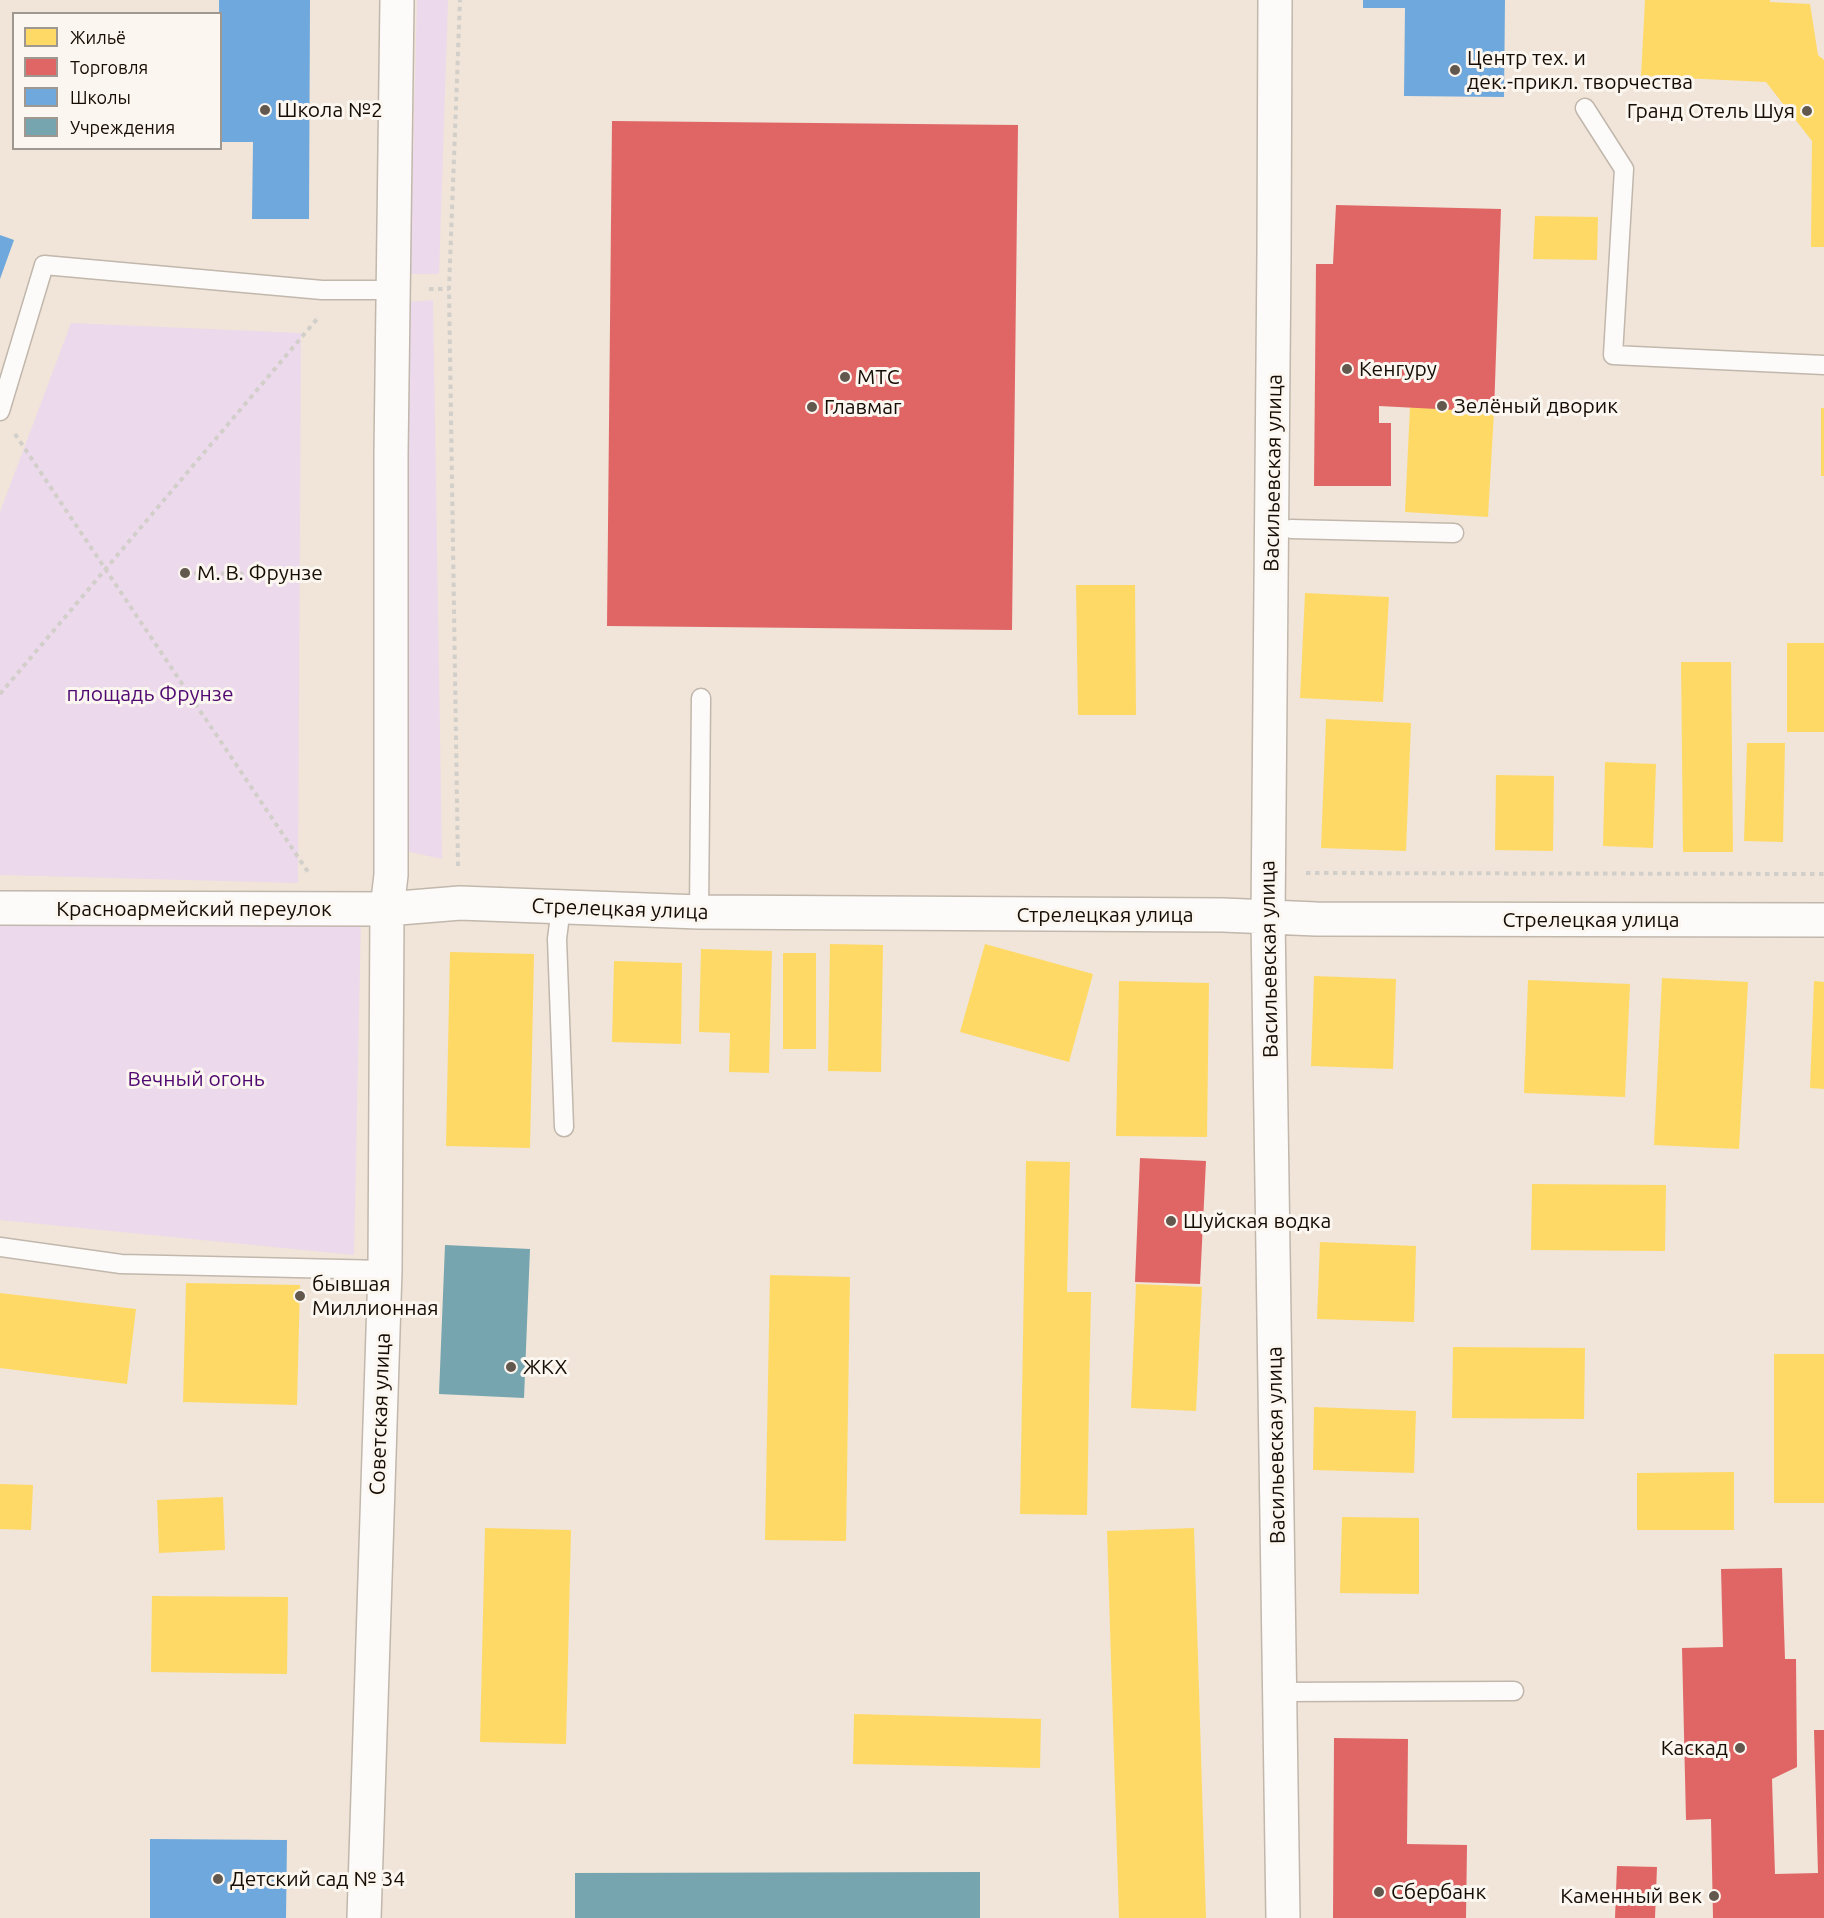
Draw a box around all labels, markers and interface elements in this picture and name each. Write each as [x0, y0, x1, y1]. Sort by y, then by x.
legend [12, 12, 222, 150]
text: Жильё [70, 27, 126, 47]
place label: Центр тех. и дек.-прикл. творчества [1467, 45, 1693, 95]
text: Торговля [70, 57, 148, 77]
marker: Центр тех. и дек.-прикл. творчества [1448, 63, 1462, 77]
text: Школы [70, 87, 131, 107]
place label: Школа №2 [277, 97, 383, 123]
place label: Гранд Отель Шуя [1627, 98, 1795, 124]
marker: Школа №2 [258, 103, 272, 117]
marker: Гранд Отель Шуя [1800, 104, 1814, 118]
text: Учреждения [70, 117, 175, 137]
place label: Кенгуру [1359, 356, 1437, 382]
marker: Кенгуру [1340, 362, 1354, 376]
place label: МТС [857, 364, 900, 390]
marker: МТС [838, 370, 852, 384]
street label: Васильевская улица [1259, 374, 1287, 572]
place label: Зелёный дворик [1454, 393, 1618, 419]
place label: Главмаг [824, 394, 902, 420]
marker: Зелёный дворик [1435, 399, 1449, 413]
marker: Главмаг [805, 400, 819, 414]
place label: М. В. Фрунзе [197, 560, 323, 586]
marker: М. В. Фрунзе [178, 566, 192, 580]
park label: площадь Фрунзе [66, 681, 234, 707]
street label: Васильевская улица [1255, 860, 1283, 1058]
street label: Стрелецкая улица [531, 893, 709, 925]
street label: Красноармейский переулок [56, 896, 332, 922]
street label: Стрелецкая улица [1017, 902, 1193, 928]
street label: Стрелецкая улица [1503, 907, 1679, 933]
park label: Вечный огонь [127, 1066, 265, 1092]
place label: Шуйская водка [1183, 1208, 1331, 1234]
marker: Шуйская водка [1164, 1214, 1178, 1228]
place label: бывшая Миллионная [312, 1271, 439, 1321]
marker: бывшая Миллионная [293, 1289, 307, 1303]
street label: Советская улица [365, 1332, 395, 1496]
street label: Васильевская улица [1262, 1346, 1290, 1544]
place label: ЖКХ [523, 1354, 567, 1380]
marker: ЖКХ [504, 1360, 518, 1374]
place label: Каскад [1661, 1735, 1728, 1761]
marker: Каскад [1733, 1741, 1747, 1755]
place label: Детский сад № 34 [230, 1866, 405, 1892]
marker: Детский сад № 34 [211, 1872, 225, 1886]
place label: Сбербанк [1391, 1879, 1486, 1905]
place label: Каменный век [1560, 1883, 1702, 1909]
marker: Сбербанк [1372, 1885, 1386, 1899]
marker: Каменный век [1707, 1889, 1721, 1903]

